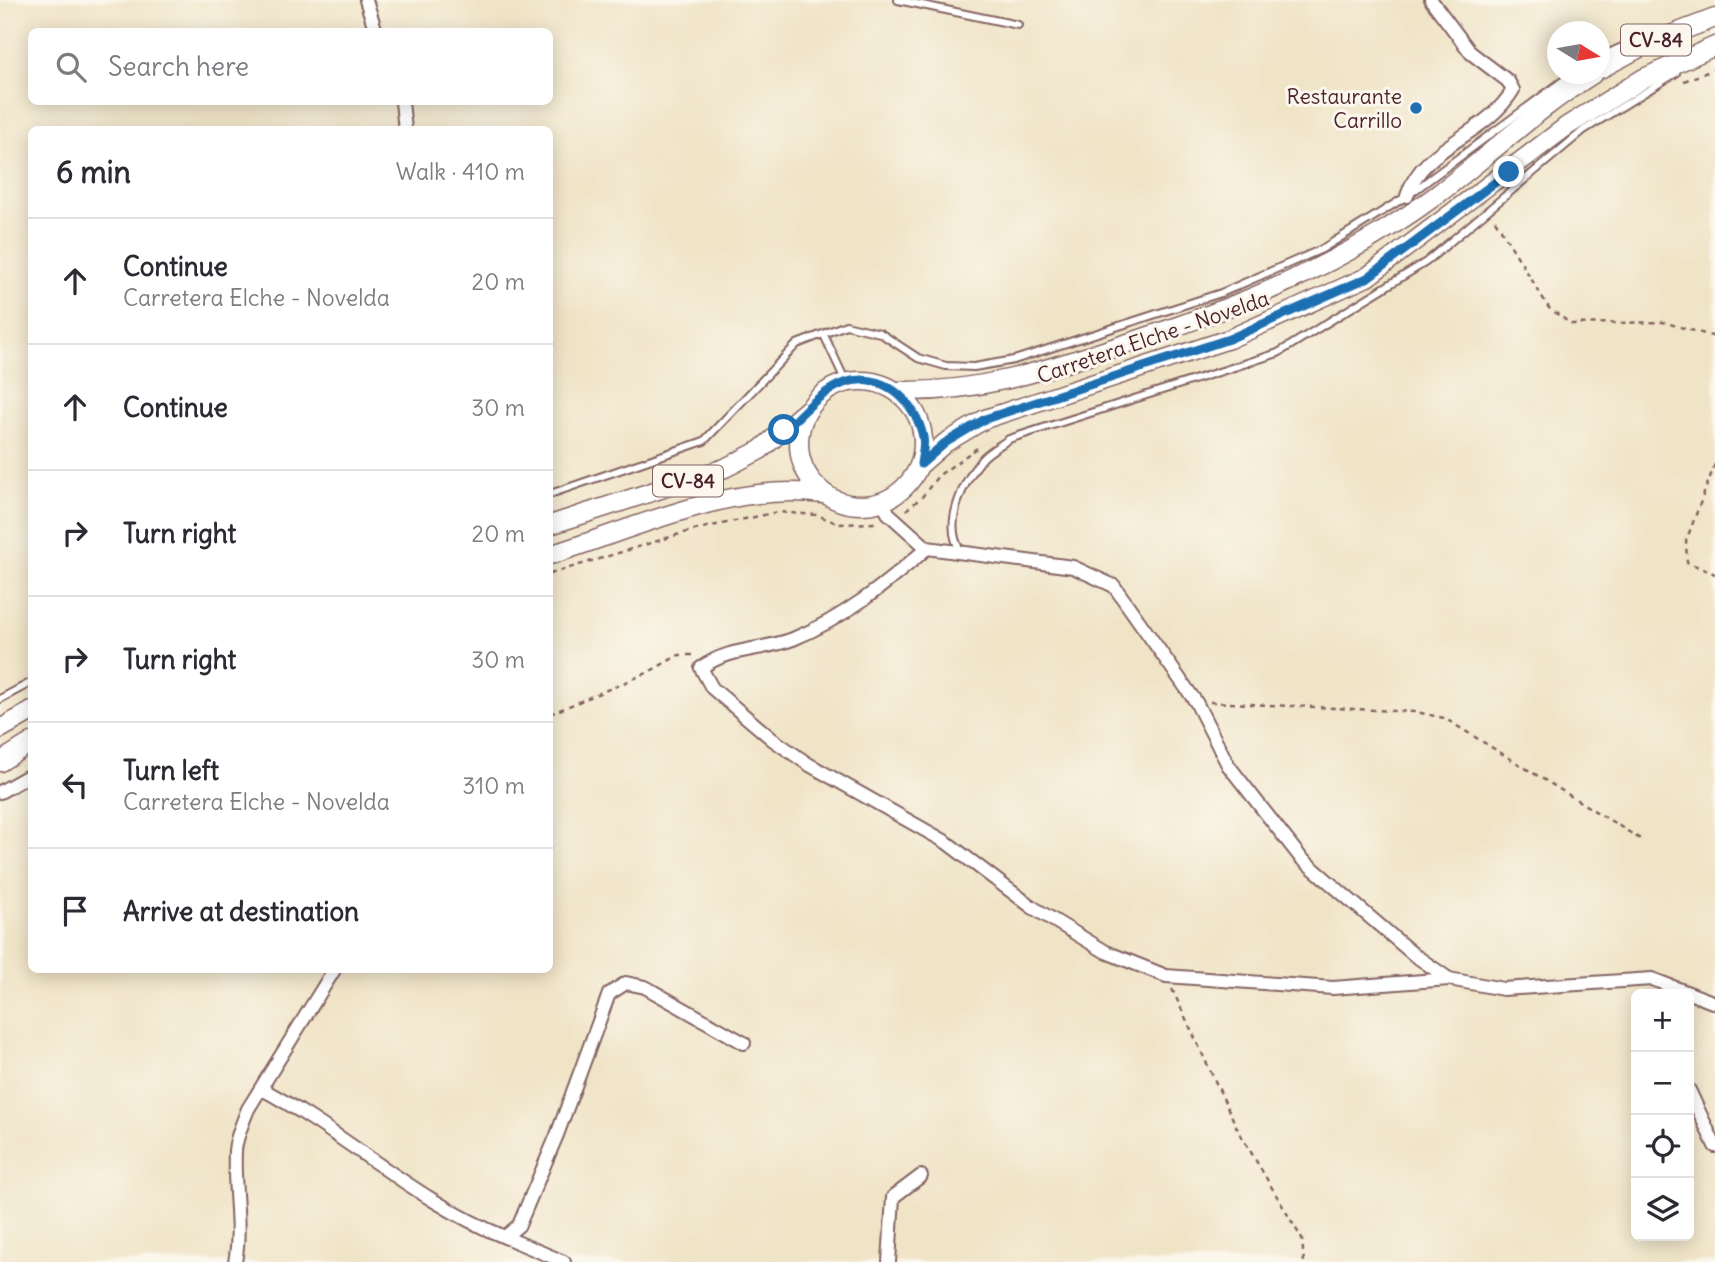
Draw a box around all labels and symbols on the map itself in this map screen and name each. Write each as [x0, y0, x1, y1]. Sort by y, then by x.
north arrow [1547, 21, 1610, 84]
road number: CV-84 [1621, 24, 1691, 56]
place label: Restaurante Carrillo [1287, 83, 1402, 134]
marker: Restaurante Carrillo [1408, 100, 1424, 116]
route end [1493, 156, 1524, 187]
street label: Carretera Elche - Novelda [1033, 285, 1273, 389]
route start [768, 414, 799, 445]
road number: CV-84 [653, 466, 723, 496]

